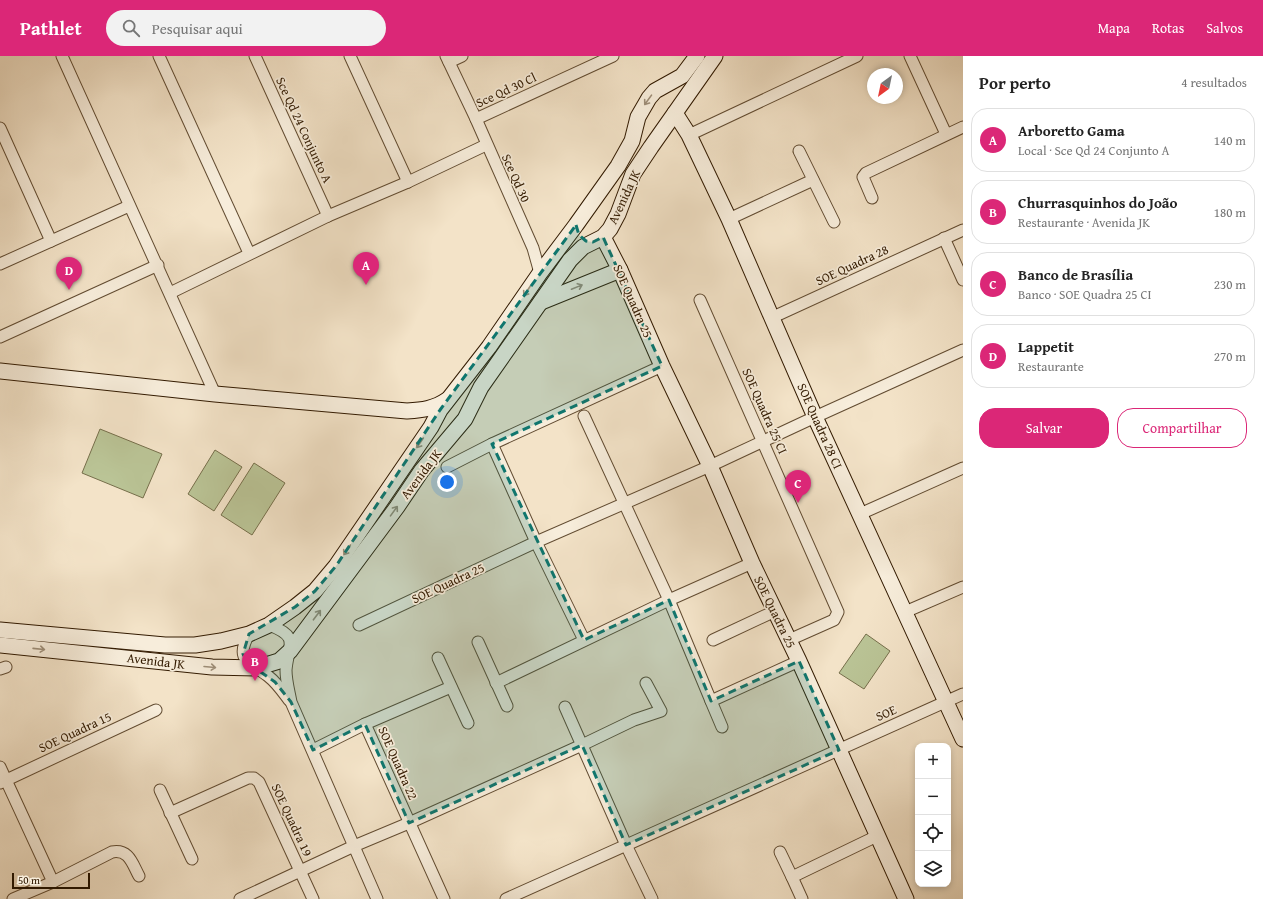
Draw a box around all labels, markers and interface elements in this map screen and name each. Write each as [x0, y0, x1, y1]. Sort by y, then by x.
search box [106, 10, 386, 46]
text: Pathlet [20, 14, 82, 42]
icon: search [120, 17, 142, 39]
text: Pesquisar aqui [152, 18, 243, 39]
text: Mapa [1098, 18, 1130, 38]
text: Rotas [1152, 18, 1184, 38]
text: Salvos [1206, 18, 1243, 38]
street label: Sce Qd 30 Cl [473, 68, 540, 112]
north arrow [867, 68, 903, 104]
text: Por perto [979, 70, 1051, 95]
text: 4 resultados [1181, 73, 1247, 92]
street label: Sce Qd 24 Conjunto A [271, 74, 337, 186]
one-way arrow [644, 94, 652, 105]
text: Arboretto Gama [1018, 120, 1125, 141]
text: A [989, 131, 997, 150]
text: 140 m [1214, 131, 1246, 150]
text: Local · Sce Qd 24 Conjunto A [1018, 141, 1169, 160]
street label: Sce Qd 30 [497, 151, 535, 205]
street label: Avenida JK [603, 166, 645, 227]
text: Churrasquinhos do João [1018, 192, 1178, 213]
text: B [989, 203, 997, 222]
text: 180 m [1214, 203, 1246, 222]
text: Restaurante · Avenida JK [1018, 213, 1150, 232]
street label: SOE Quadra 28 [812, 240, 892, 290]
pin: A [353, 252, 379, 285]
pin: D [56, 257, 82, 290]
street label: SOE Quadra 25 [608, 261, 658, 341]
text: Banco de Brasília [1018, 264, 1133, 285]
text: C [989, 275, 997, 294]
text: 230 m [1214, 275, 1246, 294]
one-way arrow [571, 283, 583, 291]
text: Banco · SOE Quadra 25 CI [1018, 285, 1151, 304]
one-way arrow [523, 286, 532, 297]
text: Lappetit [1018, 336, 1074, 357]
text: D [989, 347, 997, 366]
text: 270 m [1214, 347, 1246, 366]
text: Restaurante [1018, 357, 1084, 376]
street label: SOE Quadra 25 CI [738, 365, 792, 457]
street label: SOE Quadra 28 CI [793, 380, 847, 472]
button: Salvar [979, 408, 1109, 448]
button: Compartilhar [1117, 408, 1247, 448]
one-way arrow [416, 437, 424, 448]
street label: Avenida JK [396, 445, 446, 503]
pin: C [785, 470, 811, 503]
your location [437, 472, 457, 492]
one-way arrow [390, 505, 398, 516]
one-way arrow [343, 544, 351, 555]
street label: SOE Quadra 25 [408, 558, 488, 608]
street label: SOE Quadra 25 [749, 573, 801, 651]
one-way arrow [313, 610, 321, 621]
one-way arrow [32, 645, 45, 653]
street label: Avenida JK [126, 648, 186, 674]
pin: B [242, 648, 268, 681]
one-way arrow [203, 663, 216, 670]
street label: SOE [873, 700, 900, 726]
street label: SOE Quadra 15 [35, 707, 115, 757]
street label: SOE Quadra 22 [373, 723, 423, 803]
map controls [915, 743, 951, 887]
button: + [915, 743, 951, 779]
button: − [915, 779, 951, 815]
street label: SOE Quadra 19 [267, 780, 317, 860]
button: locate [915, 815, 951, 851]
button: layers [915, 851, 951, 887]
scale bar [12, 871, 90, 890]
text: 50 m [18, 872, 40, 888]

